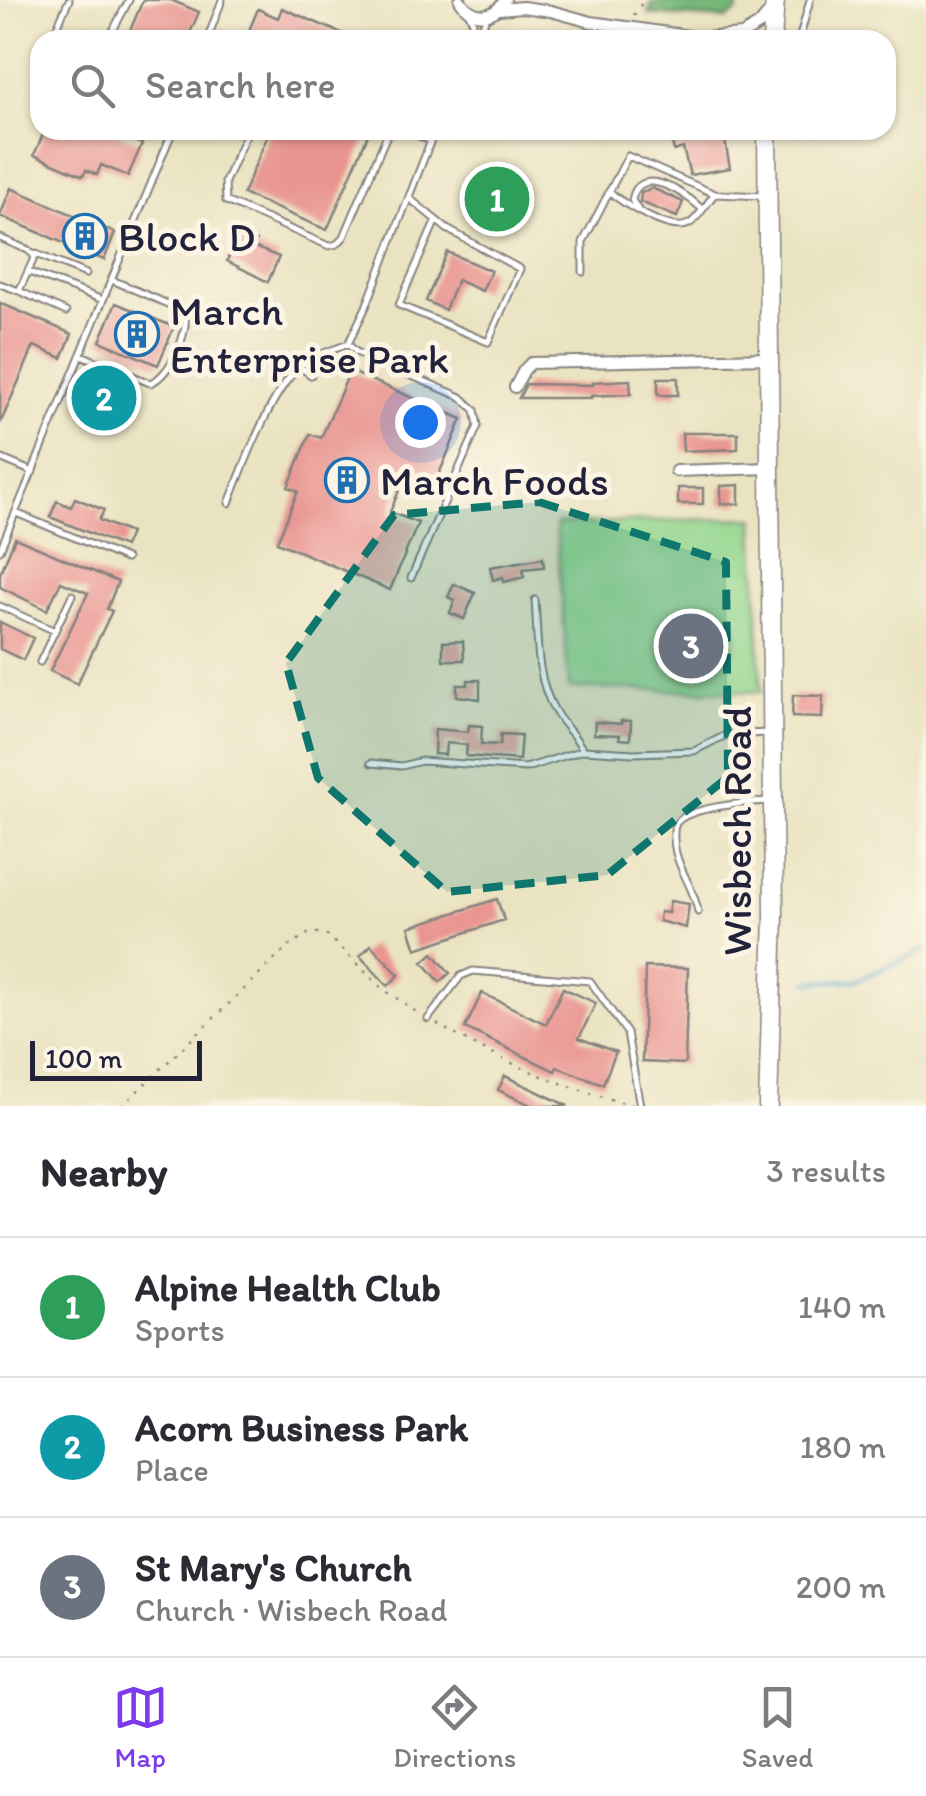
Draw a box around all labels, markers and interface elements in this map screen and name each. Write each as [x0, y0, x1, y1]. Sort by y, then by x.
search box [30, 30, 896, 140]
icon: search [65, 58, 120, 113]
text: Search here [145, 62, 336, 108]
pin: 1 [464, 162, 530, 236]
place label: Block D [118, 211, 255, 262]
building icon: Block D [62, 213, 108, 259]
place label: March Enterprise Park [170, 285, 449, 384]
building icon: March Enterprise Park [114, 311, 160, 357]
pin: 2 [72, 360, 136, 436]
your location [395, 397, 446, 448]
place label: March Foods [380, 455, 609, 506]
building icon: March Foods [324, 457, 370, 503]
pin: 3 [658, 608, 724, 684]
street label: Wisbech Road [711, 706, 762, 956]
scale bar [30, 1036, 202, 1080]
text: 100 m [45, 1041, 122, 1075]
text: Nearby [40, 1146, 167, 1197]
text: 3 results [766, 1152, 886, 1190]
text: Alpine Health Club [135, 1265, 441, 1311]
text: 1 [65, 1288, 80, 1326]
text: 140 m [798, 1288, 886, 1326]
text: Sports [135, 1311, 225, 1349]
text: Acorn Business Park [135, 1405, 468, 1451]
text: 2 [64, 1428, 81, 1466]
text: 180 m [800, 1428, 886, 1466]
text: Place [135, 1451, 209, 1489]
text: St Mary's Church [135, 1545, 412, 1591]
text: 3 [64, 1568, 81, 1606]
text: 200 m [796, 1568, 886, 1606]
text: Church · Wisbech Road [135, 1591, 447, 1629]
tab: Map [113, 1680, 168, 1774]
tab: Directions [393, 1680, 516, 1774]
tab: Saved [742, 1680, 813, 1774]

